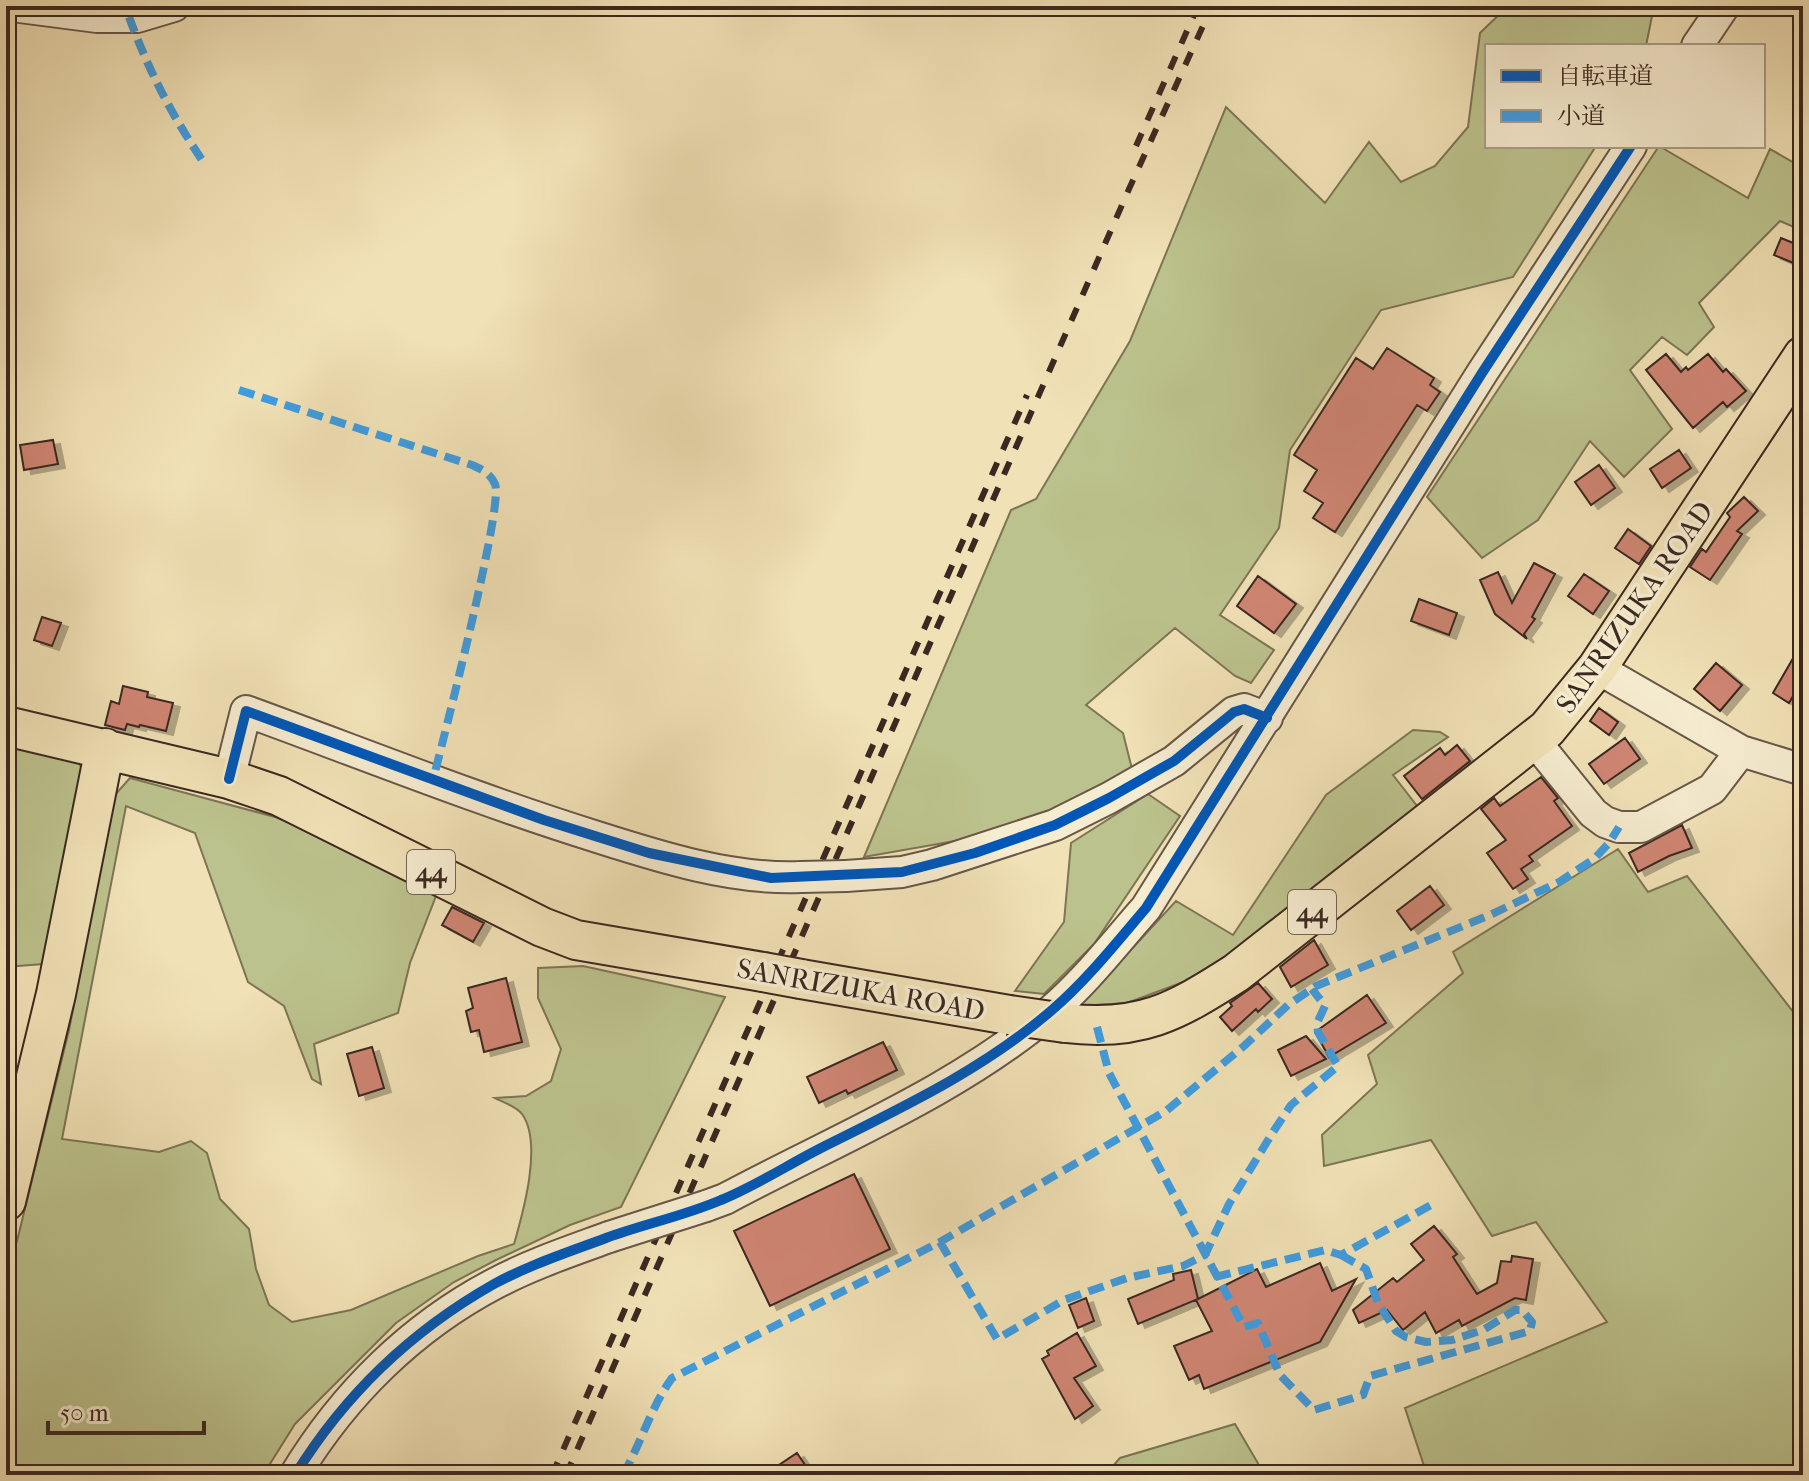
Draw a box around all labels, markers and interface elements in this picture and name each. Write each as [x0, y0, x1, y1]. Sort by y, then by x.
legend [1485, 44, 1765, 148]
text: 自転車道 [1557, 62, 1653, 90]
text: 小道 [1557, 102, 1605, 130]
street label: SANRIZUKA ROAD [1549, 495, 1720, 720]
road number: 44 [407, 850, 455, 894]
road number: 44 [1288, 890, 1336, 934]
street label: SANRIZUKA ROAD [734, 951, 987, 1028]
scale bar [48, 1385, 204, 1435]
text: 50 m [60, 1399, 109, 1427]

